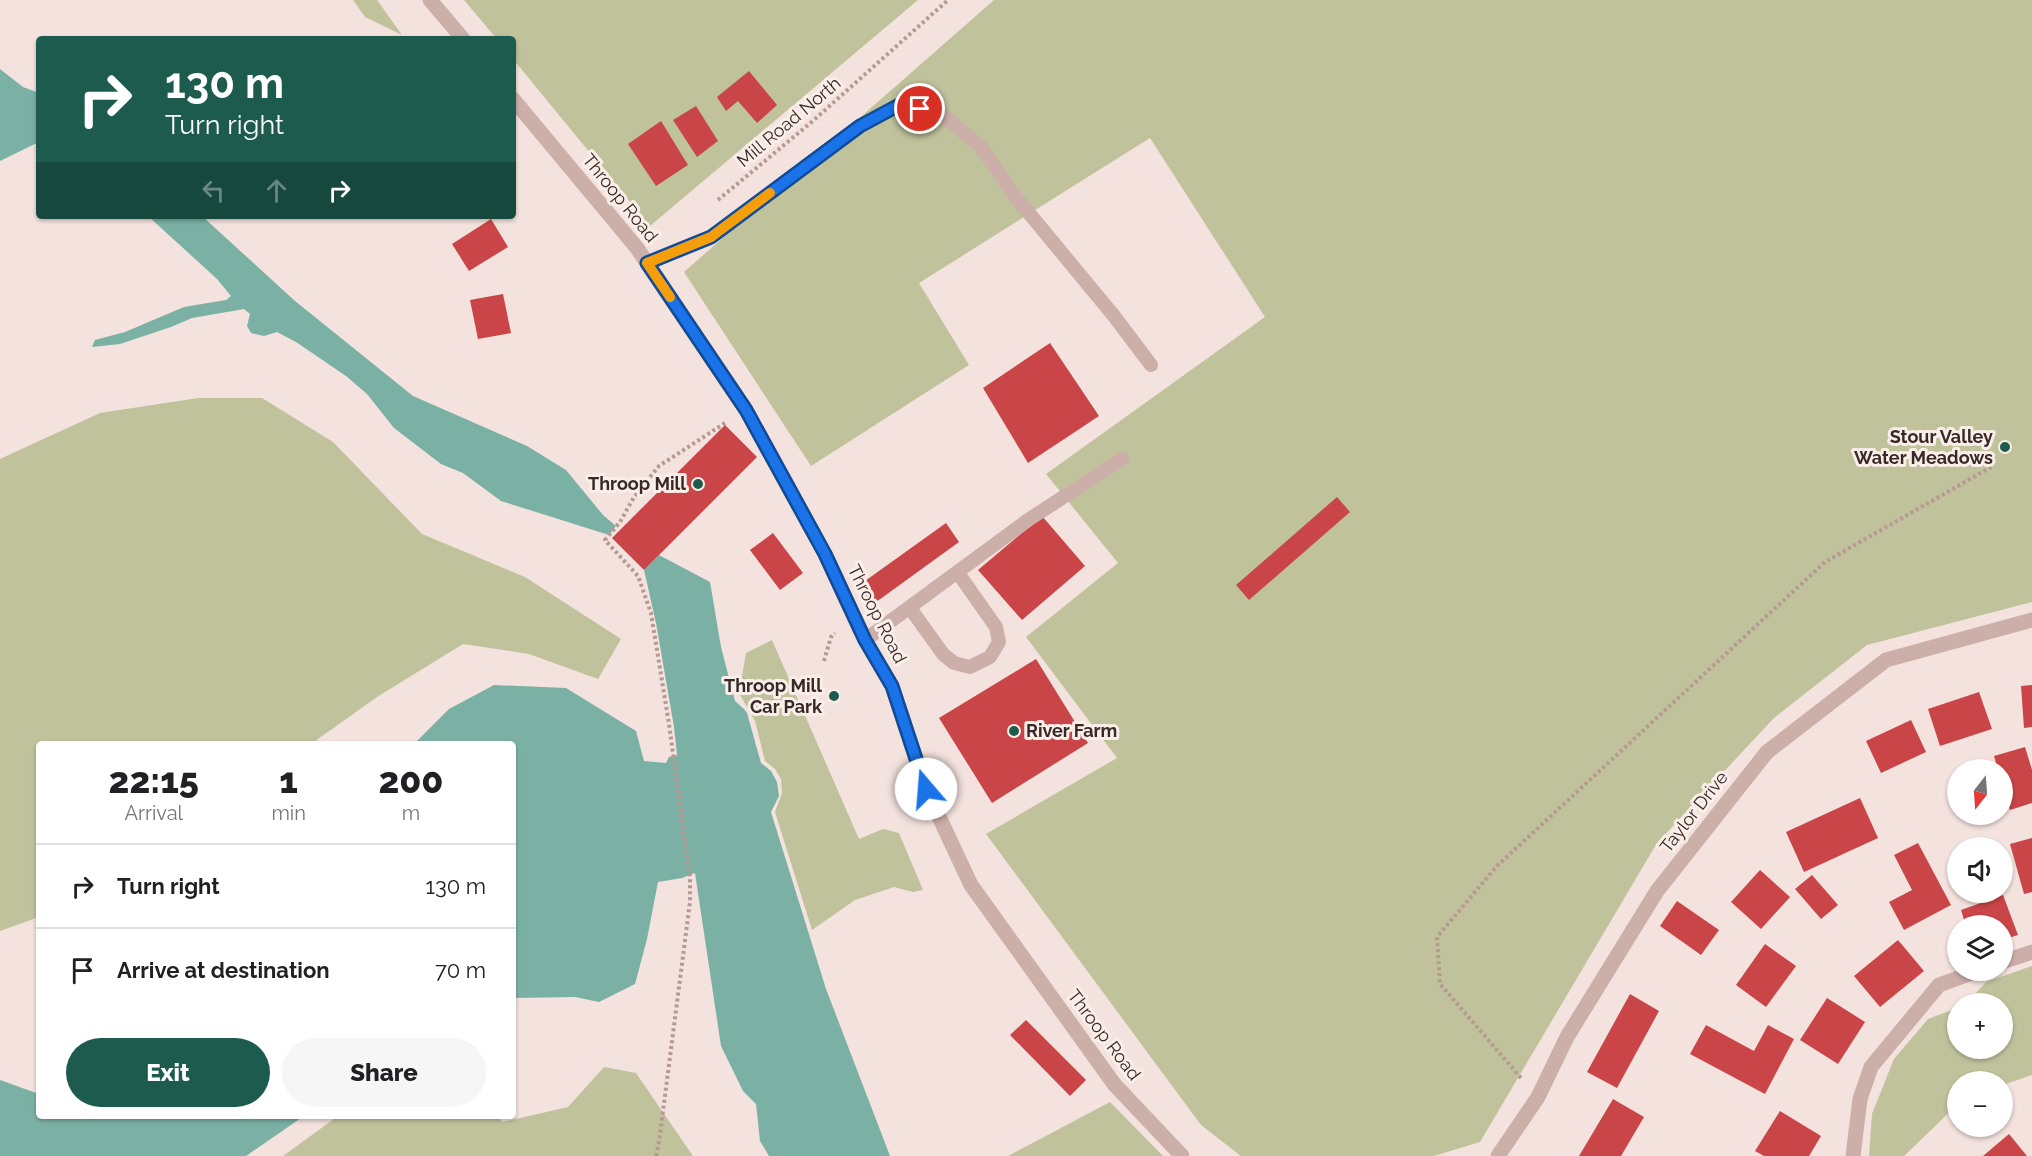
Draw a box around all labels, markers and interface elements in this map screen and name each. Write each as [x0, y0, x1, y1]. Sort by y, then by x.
text: 130 m [165, 59, 284, 108]
icon: right [66, 60, 144, 138]
street label: Mill Road North [733, 72, 845, 171]
pin [894, 83, 945, 134]
icon: arrive [903, 92, 936, 125]
text: Turn right [165, 109, 284, 140]
street label: Throop Road [578, 149, 662, 246]
icon: left [197, 174, 230, 207]
icon: ahead [260, 174, 293, 207]
icon: right [323, 174, 356, 207]
place label: Stour Valley Water Meadows [1854, 426, 1993, 468]
marker: Stour Valley Water Meadows [1998, 440, 2012, 454]
place label: Throop Mill [588, 473, 686, 494]
marker: Throop Mill [691, 477, 705, 491]
street label: Throop Road [844, 561, 911, 667]
place label: Throop Mill Car Park [724, 675, 823, 717]
marker: Throop Mill Car Park [827, 689, 841, 703]
place label: River Farm [1026, 720, 1117, 741]
marker: River Farm [1007, 724, 1021, 738]
position arrow [894, 757, 958, 821]
text: 22:15 [109, 759, 199, 801]
text: 1 [279, 759, 298, 801]
text: 200 [378, 759, 443, 801]
north arrow [1947, 759, 2013, 825]
map controls [1947, 759, 2013, 1137]
street label: Taylor Drive [1655, 767, 1732, 857]
text: Arrival [124, 801, 183, 825]
text: min [271, 801, 306, 825]
text: m [402, 801, 420, 825]
button: sound [1947, 837, 2013, 903]
icon: right [66, 870, 99, 903]
text: Turn right [117, 873, 220, 899]
text: 130 m [426, 873, 486, 899]
button: layers [1947, 915, 2013, 981]
icon: arrive [66, 954, 99, 987]
text: Arrive at destination [117, 957, 330, 983]
text: 70 m [435, 957, 486, 983]
street label: Throop Road [1064, 985, 1145, 1084]
button: + [1947, 993, 2013, 1059]
button: Exit [66, 1038, 270, 1107]
button: Share [282, 1038, 486, 1107]
button: − [1947, 1071, 2013, 1137]

